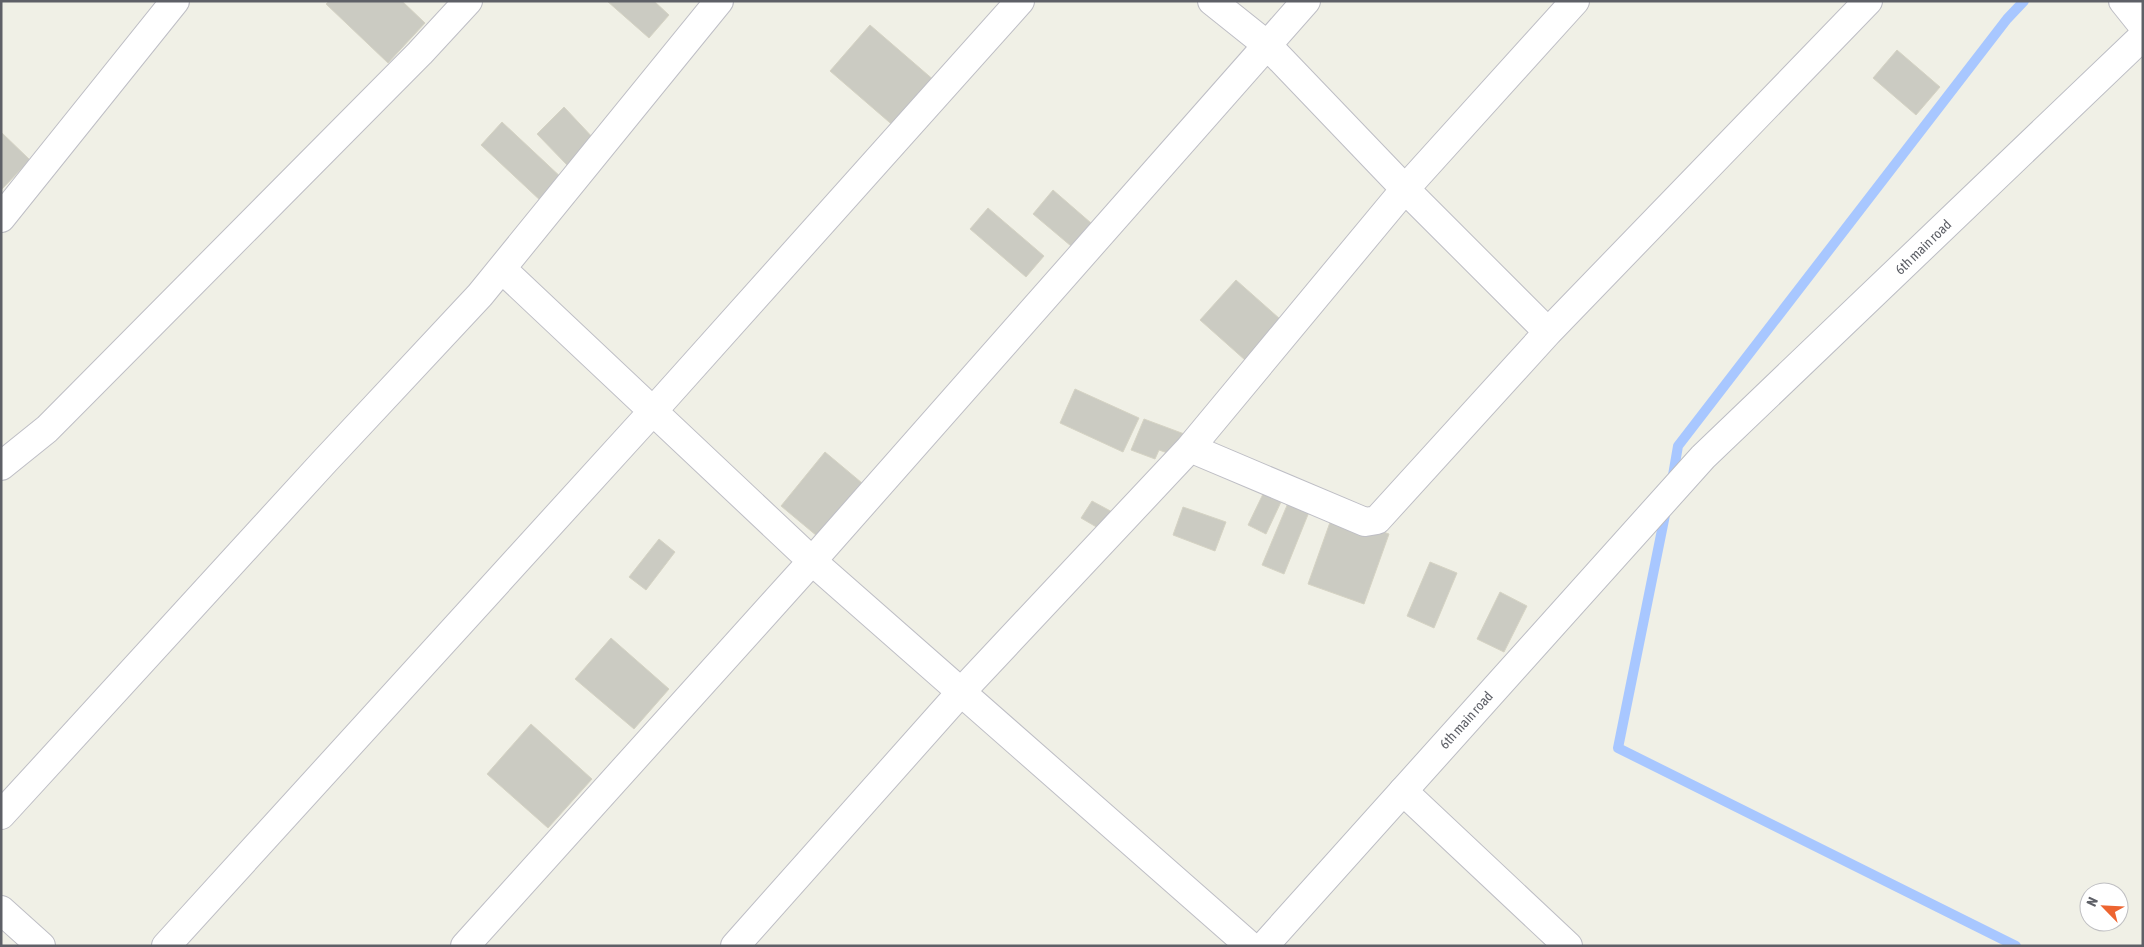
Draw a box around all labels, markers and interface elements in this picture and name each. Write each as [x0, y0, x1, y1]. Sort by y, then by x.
street label: 6th main road [1892, 216, 1954, 278]
street label: 6th main road [1436, 688, 1496, 752]
north arrow [2079, 882, 2129, 932]
text: N [2083, 895, 2101, 909]

